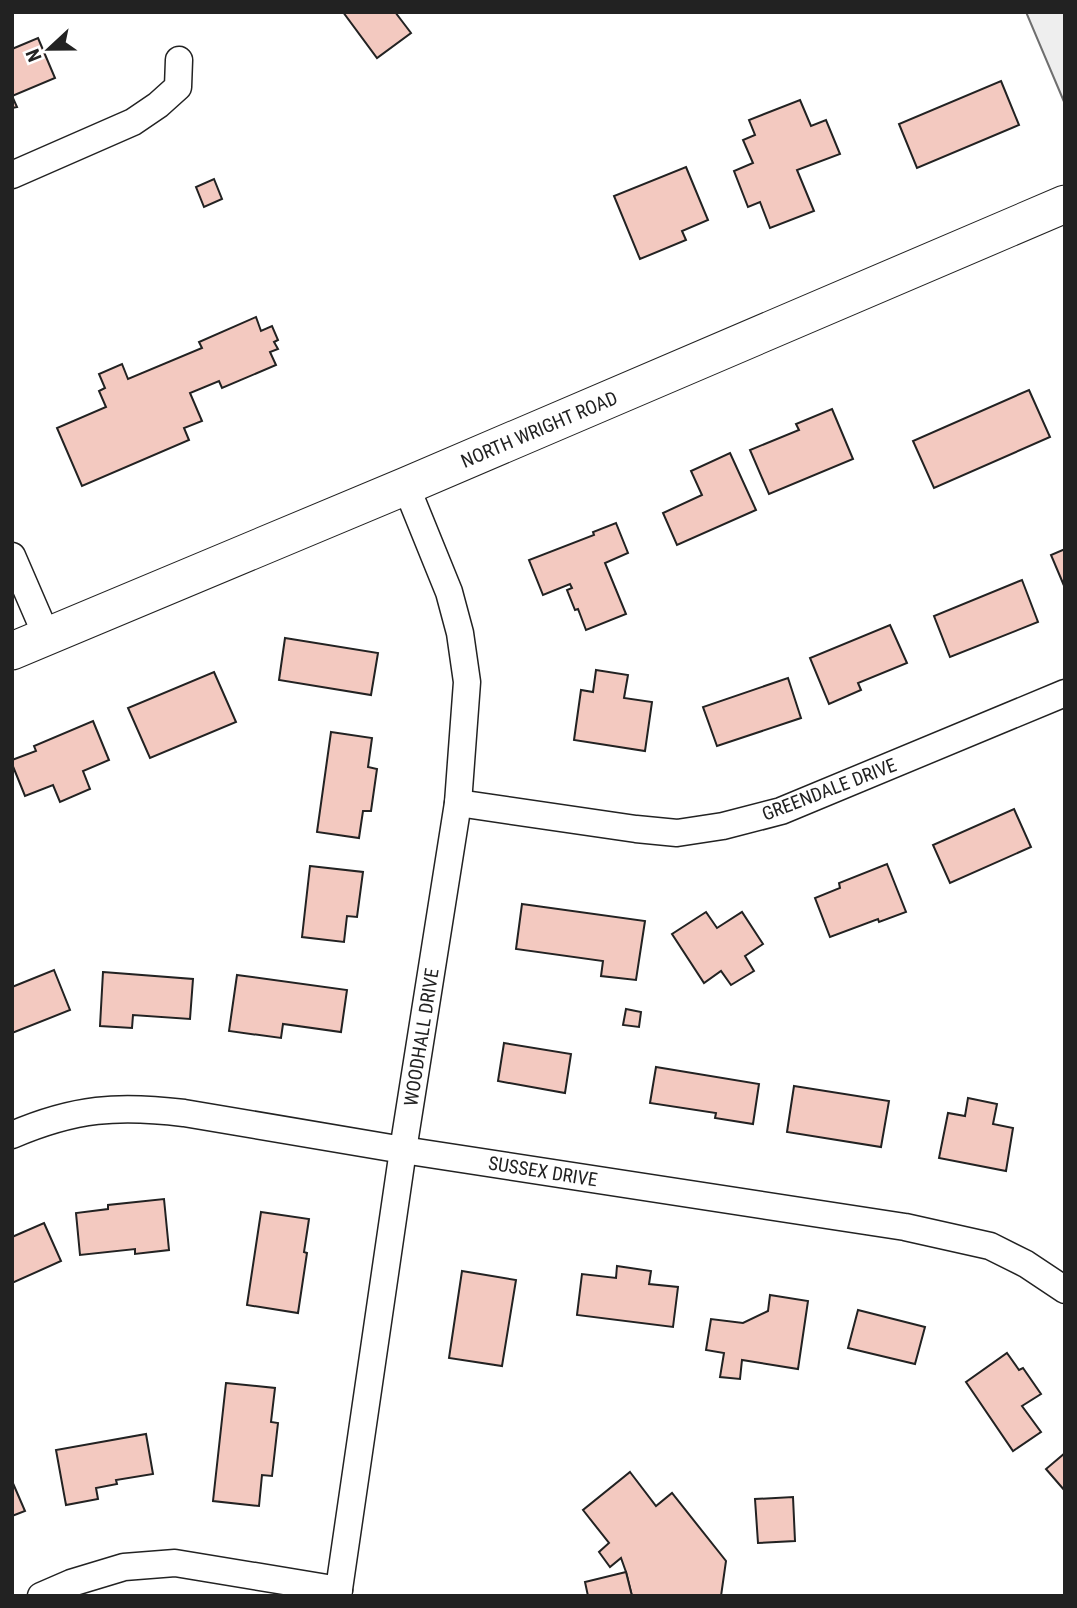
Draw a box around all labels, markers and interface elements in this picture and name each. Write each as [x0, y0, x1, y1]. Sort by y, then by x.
north arrow [14, 14, 84, 84]
text: N [21, 45, 47, 65]
street label: NORTH WRIGHT ROAD [458, 386, 621, 473]
street label: GREENDALE DRIVE [759, 753, 900, 826]
street label: WOODHALL DRIVE [399, 966, 444, 1108]
street label: SUSSEX DRIVE [487, 1152, 599, 1191]

